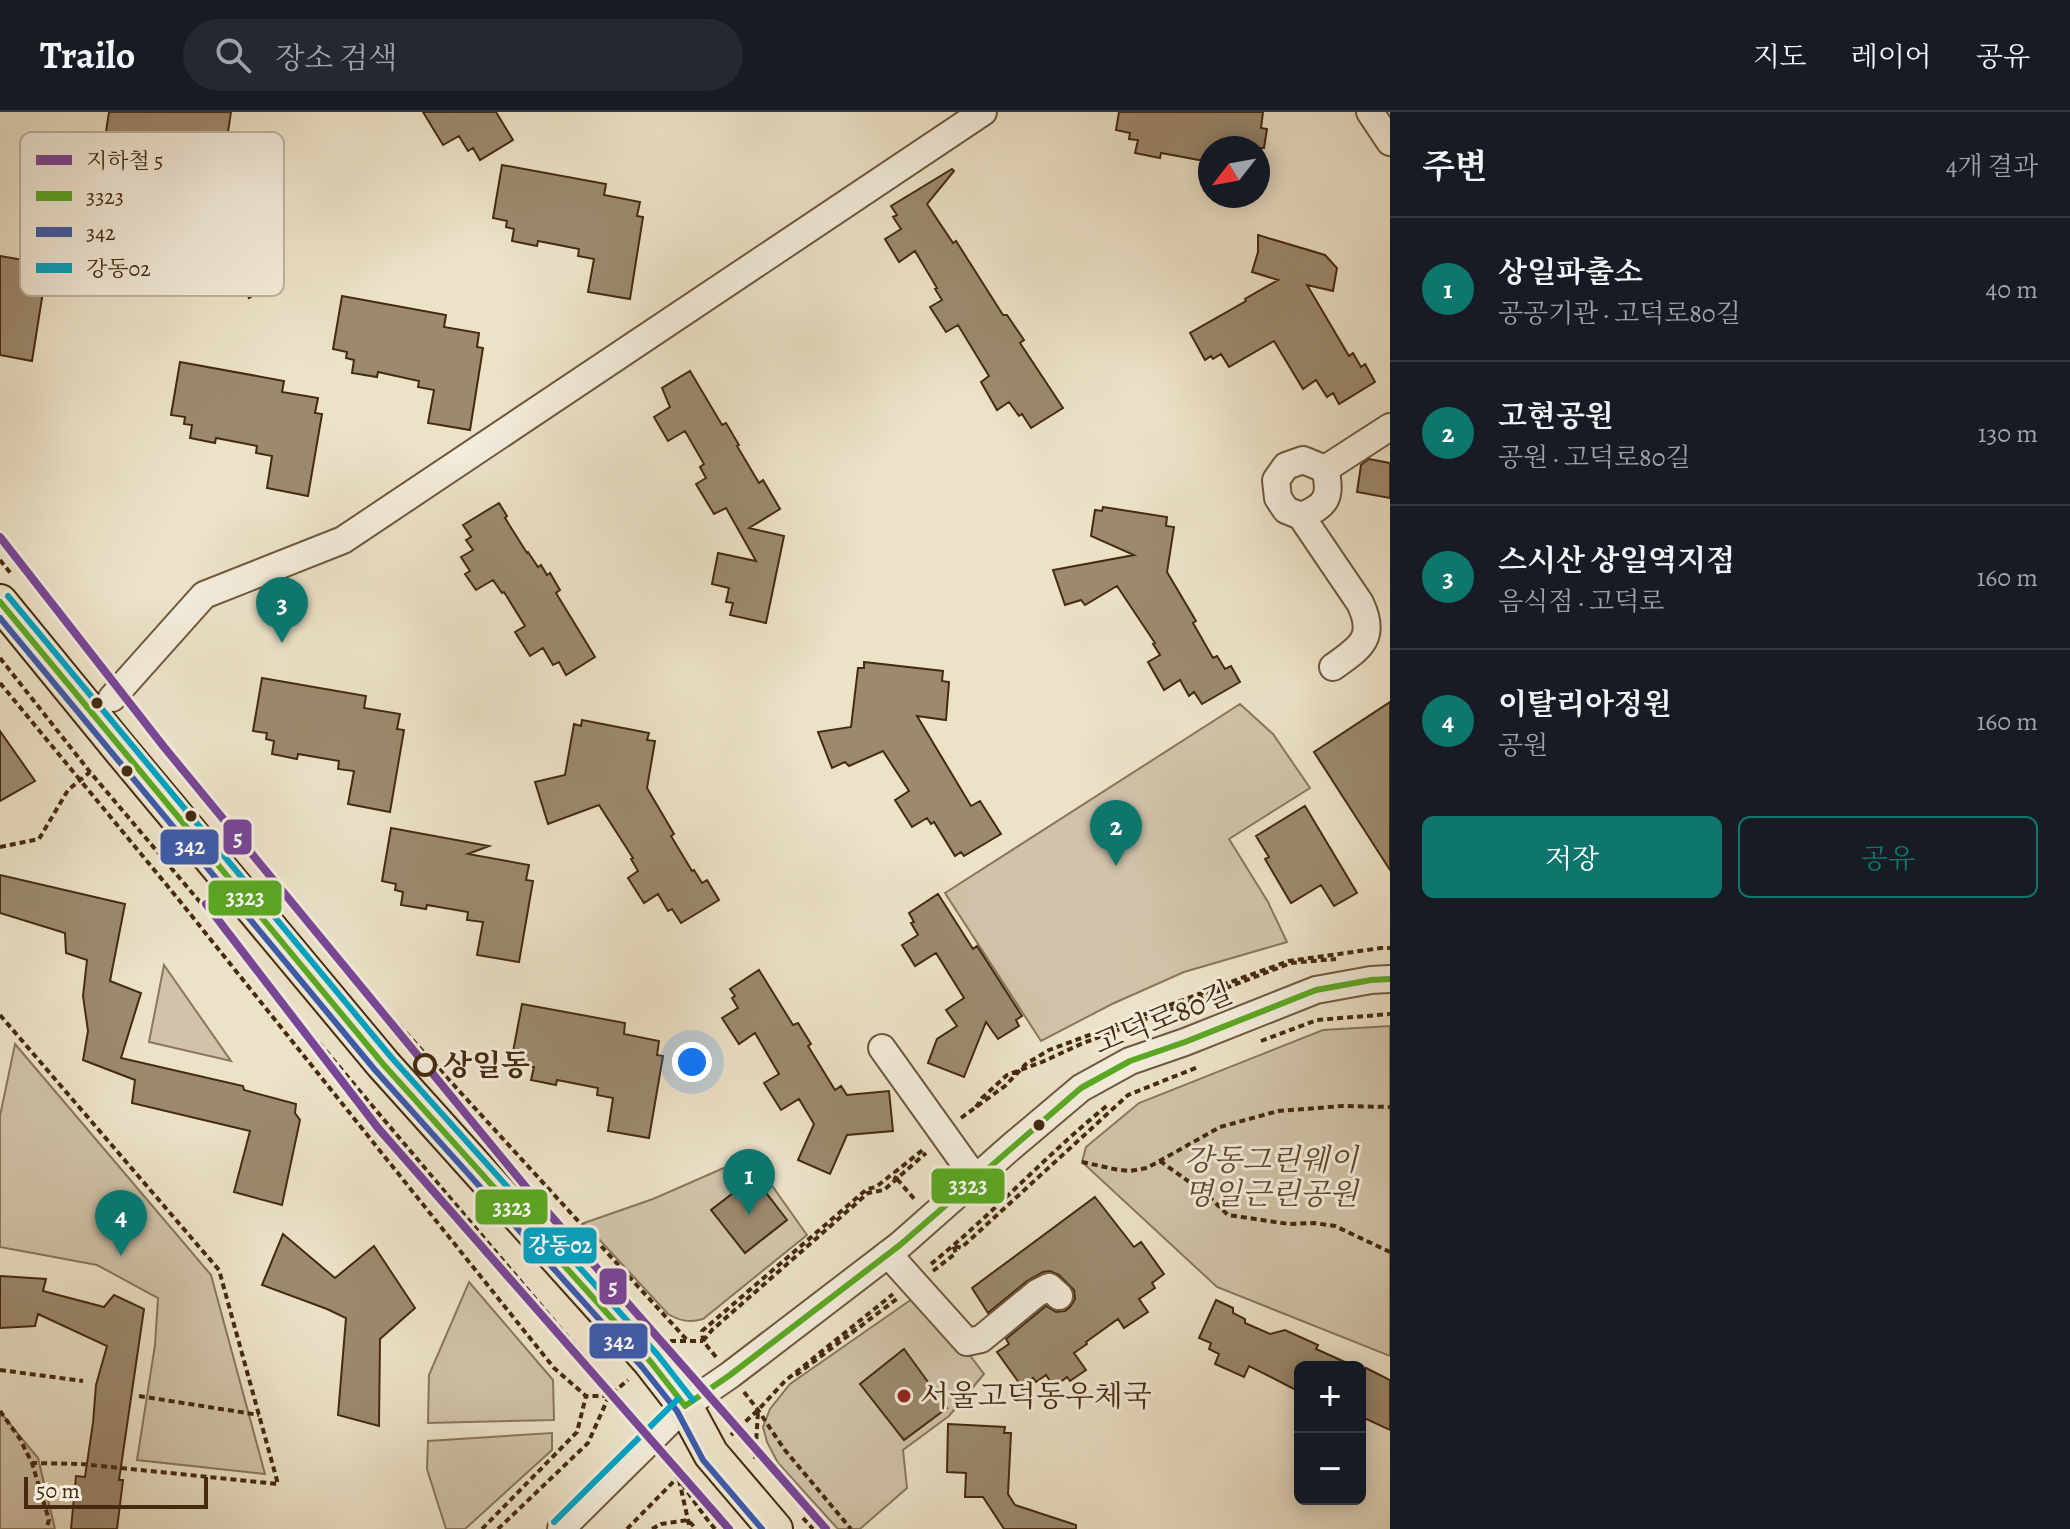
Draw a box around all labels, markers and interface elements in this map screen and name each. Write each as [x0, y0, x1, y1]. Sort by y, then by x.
search box [183, 19, 743, 91]
text: Trailo [40, 29, 135, 81]
icon: search [211, 33, 255, 77]
text: 장소 검색 [275, 38, 397, 78]
text: 지도 [1753, 38, 1807, 76]
text: 레이어 [1851, 38, 1932, 76]
text: 공유 [1976, 38, 2030, 76]
legend [20, 132, 284, 296]
north arrow [1198, 136, 1270, 208]
text: 주변 [1422, 143, 1488, 190]
text: 지하철 5 [86, 146, 164, 176]
text: 4개 결과 [1946, 149, 2038, 184]
text: 3323 [86, 182, 124, 212]
text: 342 [86, 218, 116, 248]
text: 상일파출소 [1498, 252, 1643, 292]
text: 강동02 [86, 254, 151, 284]
text: 1 [1443, 272, 1453, 307]
text: 40 m [1986, 272, 2038, 307]
text: 공공기관 · 고덕로80길 [1498, 296, 1741, 331]
text: 고현공원 [1498, 396, 1614, 436]
text: 2 [1442, 416, 1454, 451]
text: 130 m [1978, 416, 2038, 451]
text: 공원 · 고덕로80길 [1498, 440, 1691, 475]
text: 스시산 상일역지점 [1498, 540, 1735, 580]
text: 3 [1442, 560, 1454, 595]
text: 160 m [1976, 560, 2038, 595]
pin: 3 [256, 577, 308, 643]
text: 음식점 · 고덕로 [1498, 584, 1664, 619]
text: 이탈리아정원 [1498, 684, 1672, 724]
unlabelled marker [89, 695, 105, 711]
text: 4 [1442, 704, 1454, 739]
text: 160 m [1976, 704, 2038, 739]
text: 공원 [1498, 728, 1548, 763]
unlabelled marker [119, 763, 135, 779]
pin: 2 [1090, 800, 1142, 866]
unlabelled marker [183, 808, 199, 824]
button: 저장 [1422, 816, 1722, 898]
button: 공유 [1738, 816, 2038, 898]
line badge: 5 [222, 818, 253, 856]
text: 5 [233, 823, 243, 853]
line badge: 342 [159, 828, 220, 866]
text: 342 [175, 832, 206, 862]
line badge: 3323 [207, 879, 283, 917]
text: 3323 [225, 883, 265, 913]
street label: 고덕로80길 [1088, 972, 1238, 1064]
your location [672, 1042, 712, 1082]
place label: 상일동 [443, 1045, 530, 1085]
marker: 상일동 [414, 1054, 436, 1076]
unlabelled marker [1031, 1117, 1047, 1133]
park label: 강동그린웨이 명일근린공원 [1184, 1140, 1360, 1214]
pin: 1 [723, 1149, 775, 1215]
line badge: 3323 [930, 1167, 1006, 1205]
text: 3323 [948, 1171, 988, 1201]
line badge: 3323 [474, 1188, 549, 1226]
pin: 4 [95, 1190, 147, 1256]
text: 3323 [492, 1193, 532, 1223]
line badge: 강동02 [522, 1226, 598, 1265]
text: 강동02 [528, 1231, 592, 1261]
line badge: 5 [598, 1267, 628, 1306]
text: 5 [608, 1272, 618, 1302]
line badge: 342 [588, 1322, 649, 1360]
text: 342 [604, 1327, 635, 1357]
map controls [1294, 1361, 1366, 1505]
button: + [1294, 1361, 1366, 1433]
place label: 서울고덕동우체국 [920, 1376, 1152, 1416]
marker: 서울고덕동우체국 [895, 1387, 913, 1405]
button: − [1294, 1433, 1366, 1505]
scale bar [24, 1473, 208, 1509]
text: 50 m [36, 1476, 80, 1506]

